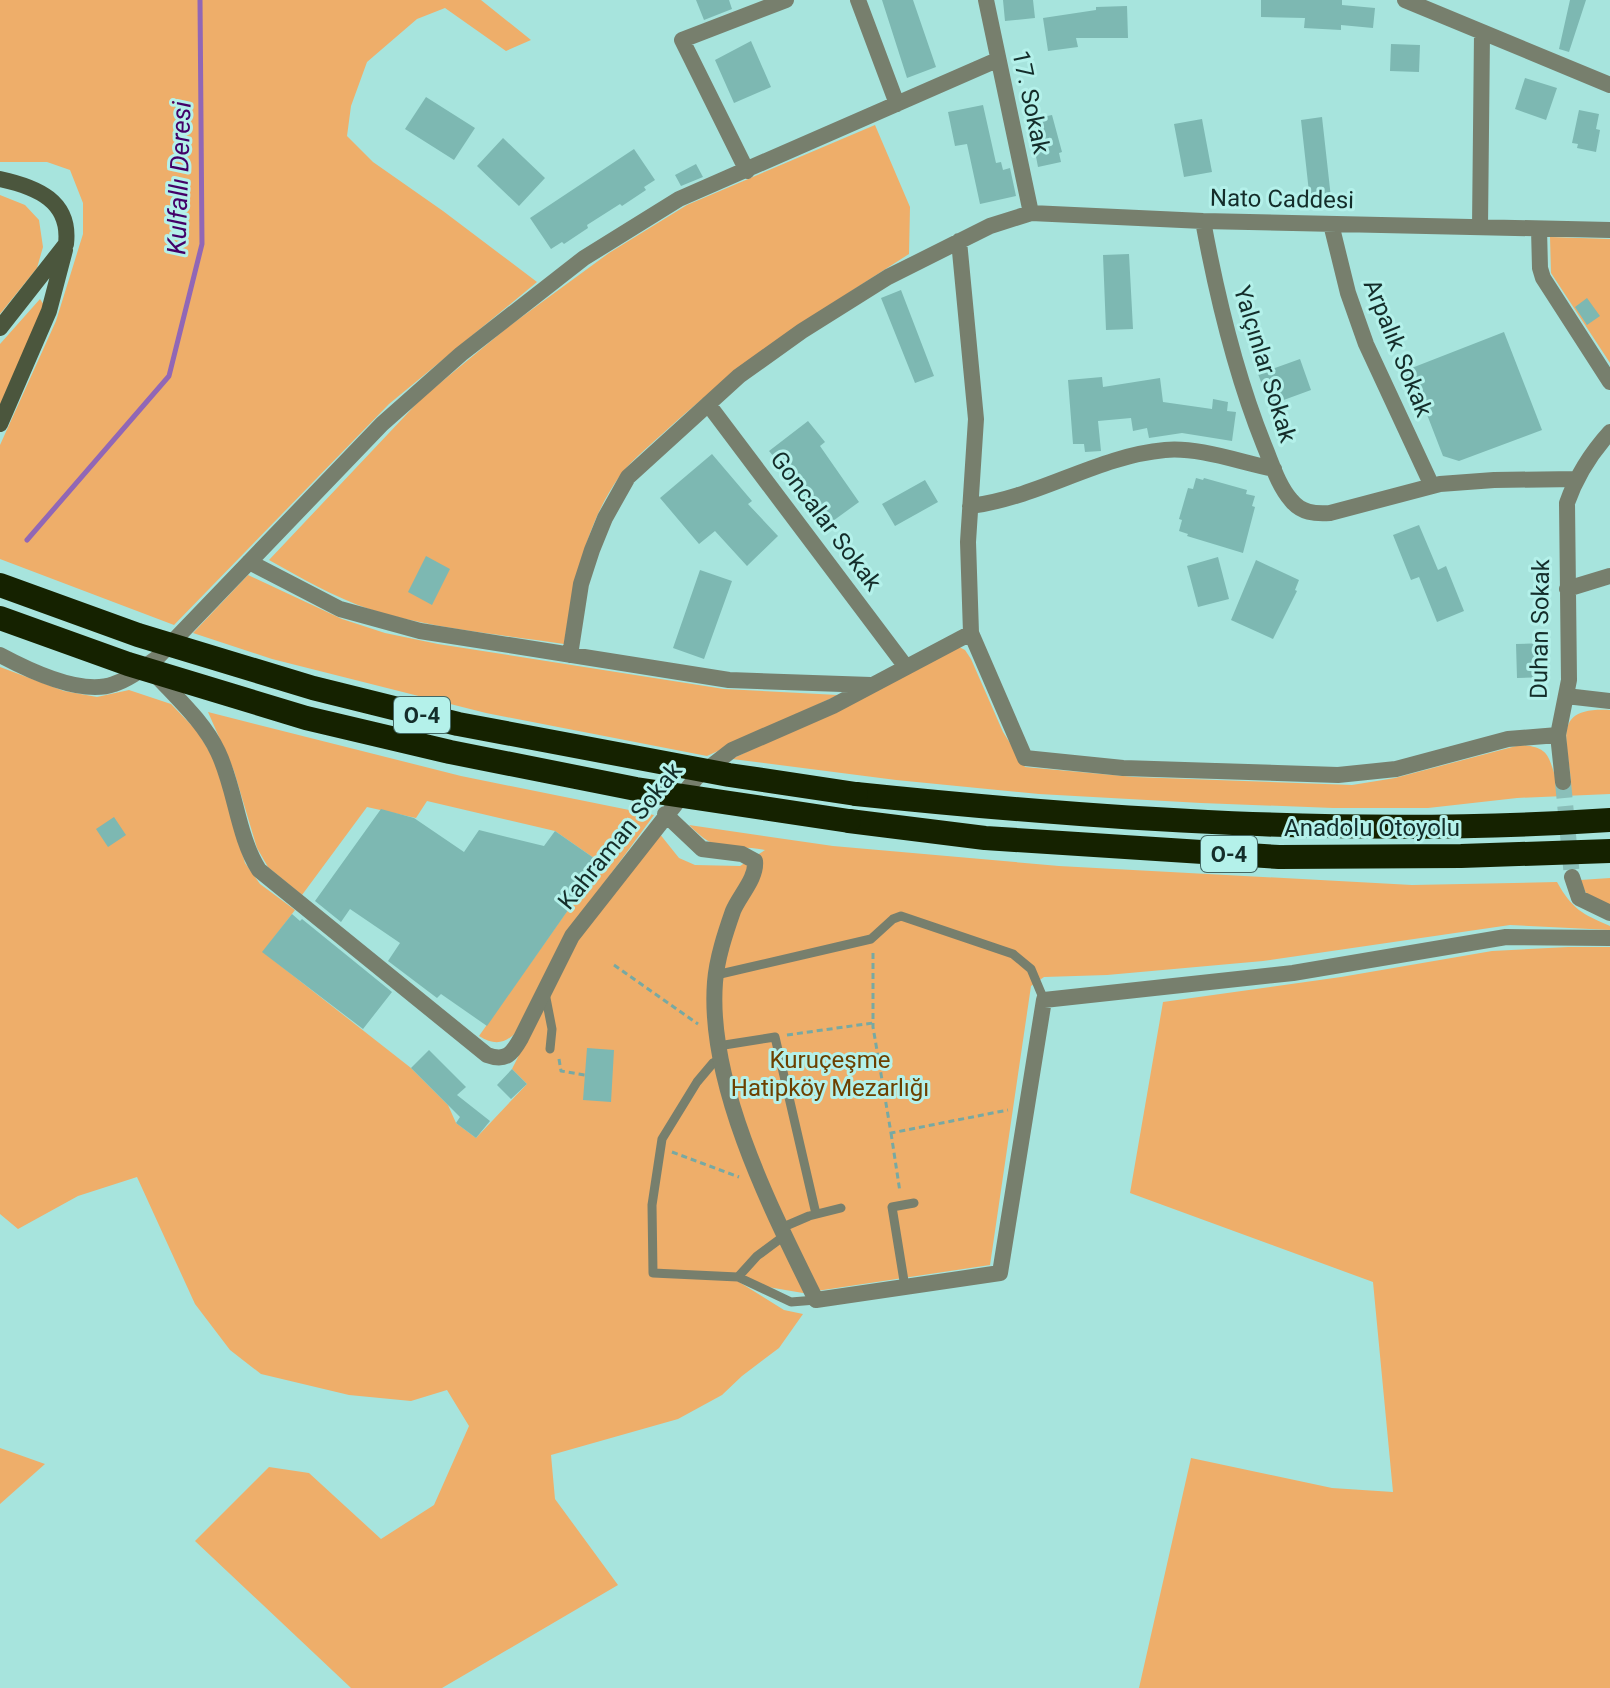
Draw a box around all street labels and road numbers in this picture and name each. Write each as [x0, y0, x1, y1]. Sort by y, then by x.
street label: 17. Sokak [1006, 48, 1056, 157]
street label: Nato Caddesi [1210, 184, 1354, 214]
street label: Arpalık Sokak [1358, 275, 1439, 421]
street label: Yalçınlar Sokak [1228, 282, 1302, 447]
street label: Goncalar Sokak [765, 446, 888, 597]
street label: Duhan Sokak [1525, 558, 1555, 699]
road number: O-4 [394, 697, 450, 733]
street label: Kahraman Sokak [552, 756, 688, 915]
street label: Anadolu Otoyolu [1284, 814, 1460, 842]
road number: O-4 [1201, 836, 1257, 872]

